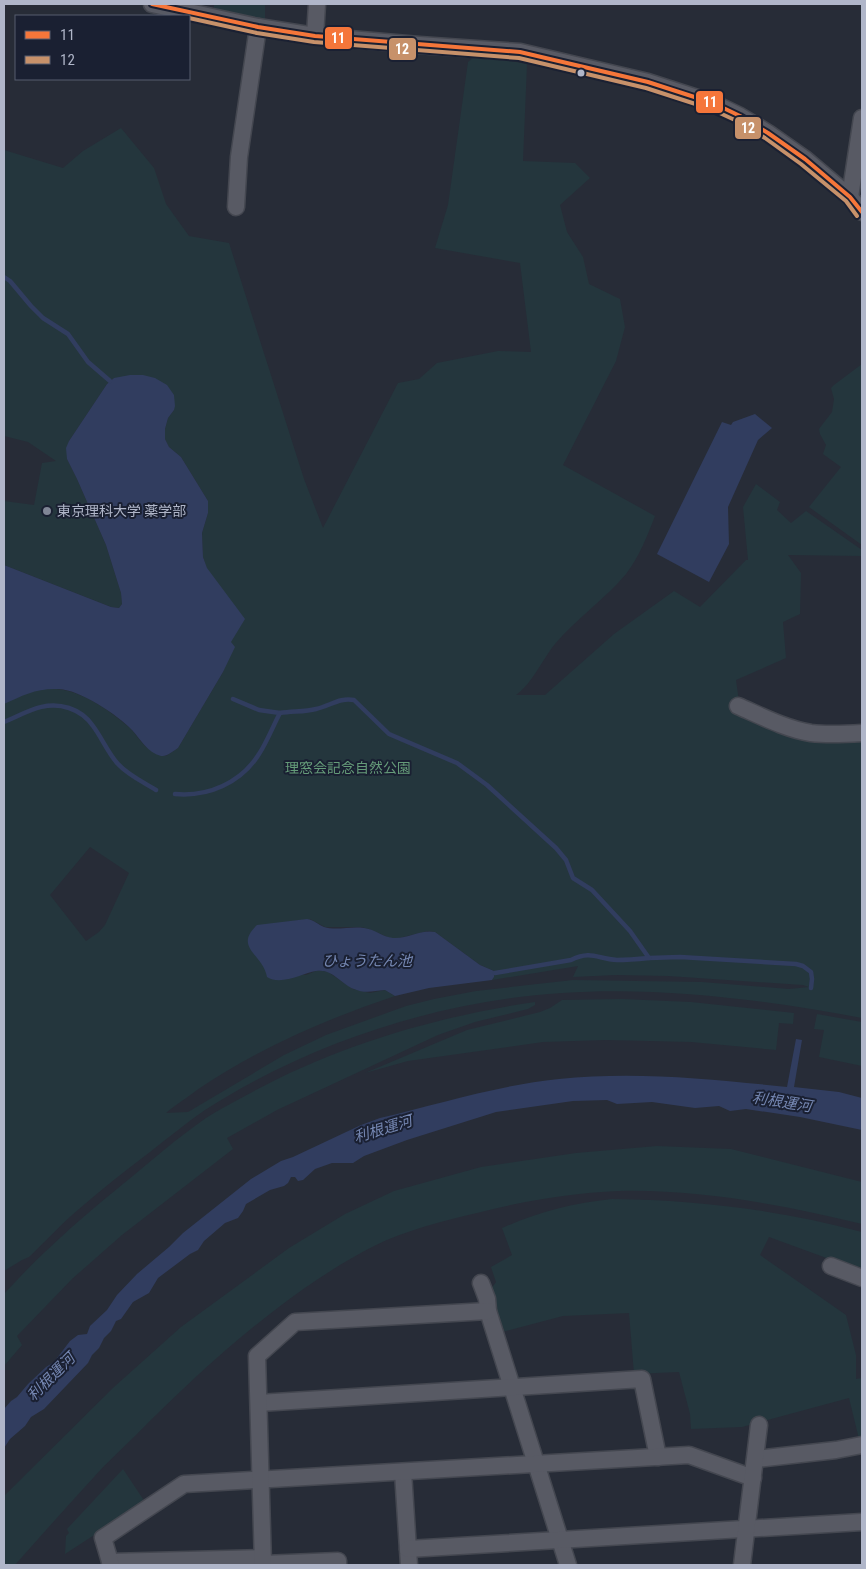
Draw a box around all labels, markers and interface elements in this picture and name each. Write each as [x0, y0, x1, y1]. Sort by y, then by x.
legend [15, 15, 190, 80]
text: 11 [60, 26, 75, 44]
line badge: 11 [324, 26, 353, 50]
text: 11 [331, 30, 345, 46]
line badge: 12 [388, 37, 417, 61]
text: 12 [395, 41, 409, 57]
text: 12 [60, 51, 75, 69]
unlabelled marker [576, 68, 586, 78]
line badge: 11 [695, 90, 724, 114]
text: 11 [703, 94, 717, 110]
line badge: 12 [734, 116, 762, 140]
text: 12 [741, 120, 755, 136]
place label: 東京理科大学 薬学部 [57, 503, 186, 519]
marker: 東京理科大学 薬学部 [41, 505, 53, 517]
park label: 理窓会記念自然公園 [285, 760, 411, 776]
water label: ひょうたん池 [322, 952, 414, 970]
water label: 利根運河 [751, 1088, 816, 1116]
water label: 利根運河 [352, 1111, 417, 1146]
water label: 利根運河 [23, 1347, 81, 1405]

